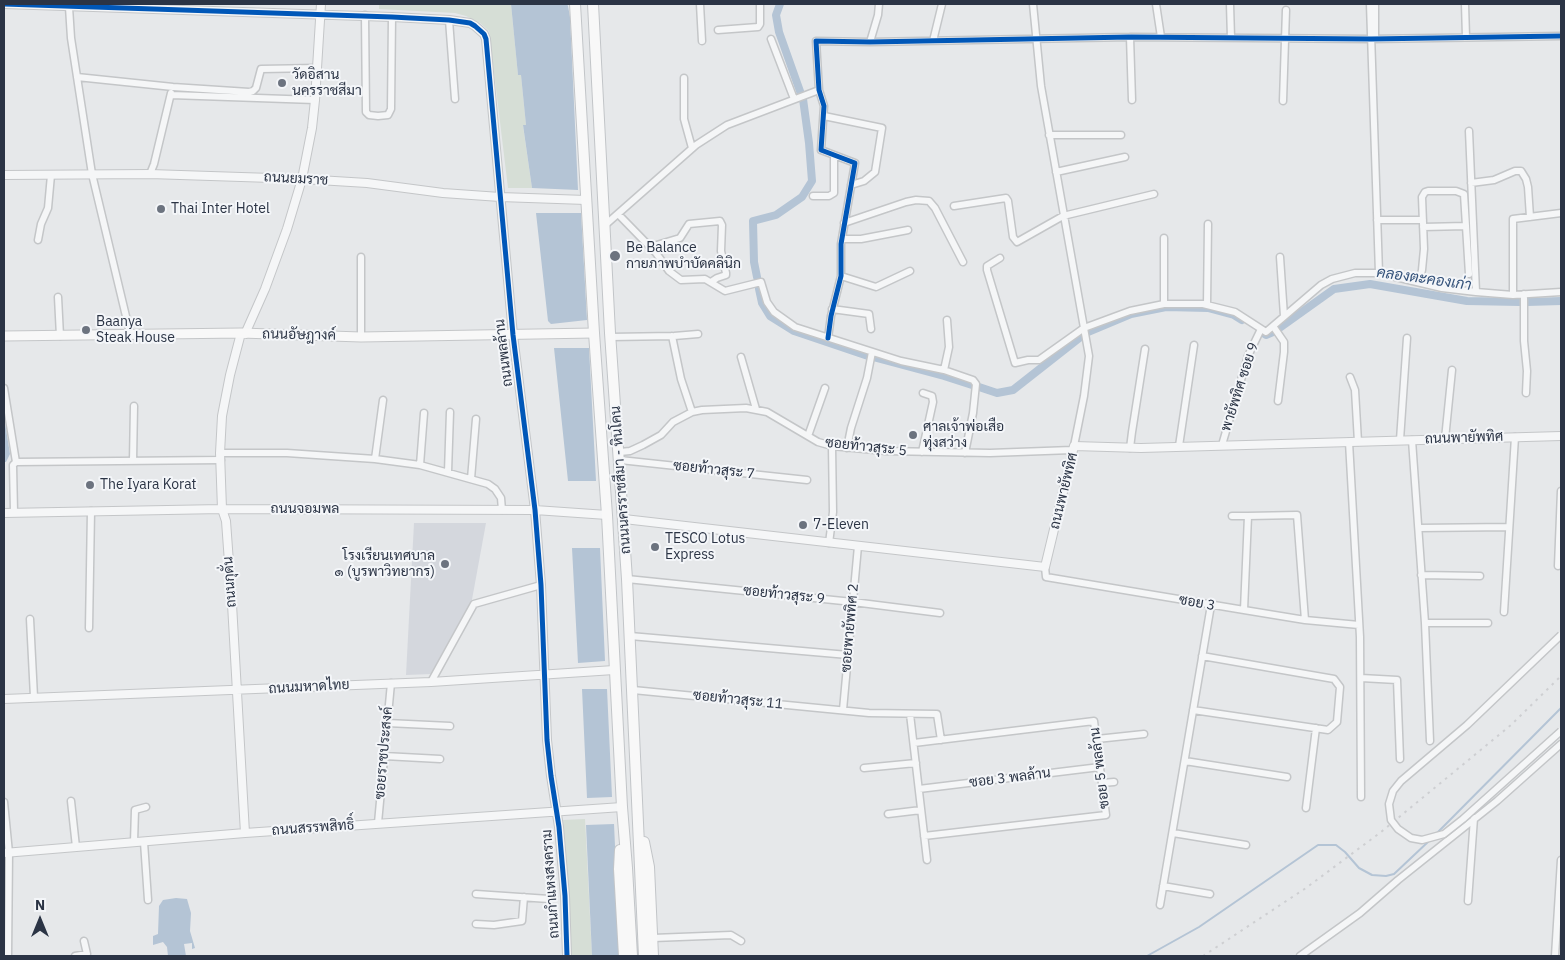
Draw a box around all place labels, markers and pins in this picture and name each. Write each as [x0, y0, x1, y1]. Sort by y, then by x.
place label: วัดอิสาน นครราชสีมา [292, 67, 362, 100]
marker: วัดอิสาน นครราชสีมา [276, 77, 288, 89]
place label: Thai Inter Hotel [171, 201, 270, 217]
marker: Thai Inter Hotel [155, 203, 167, 215]
place label: Be Balance กายภาพบำบัดคลินิก [626, 240, 741, 272]
marker: Be Balance กายภาพบำบัดคลินิก [608, 249, 622, 263]
place label: Baanya Steak House [96, 314, 175, 347]
marker: Baanya Steak House [80, 324, 92, 336]
place label: ศาลเจ้าพ่อเสือ ทุ่งสว่าง [923, 419, 1004, 452]
marker: ศาลเจ้าพ่อเสือ ทุ่งสว่าง [907, 429, 919, 441]
place label: The Iyara Korat [100, 477, 197, 493]
marker: The Iyara Korat [84, 479, 96, 491]
place label: 7-Eleven [813, 517, 869, 533]
marker: 7-Eleven [797, 519, 809, 531]
place label: TESCO Lotus Express [665, 531, 745, 564]
marker: TESCO Lotus Express [649, 541, 661, 553]
place label: โรงเรียนเทศบาล ๑ (บูรพาวิทยากร) [334, 548, 435, 580]
marker: โรงเรียนเทศบาล ๑ (บูรพาวิทยากร) [439, 558, 451, 570]

